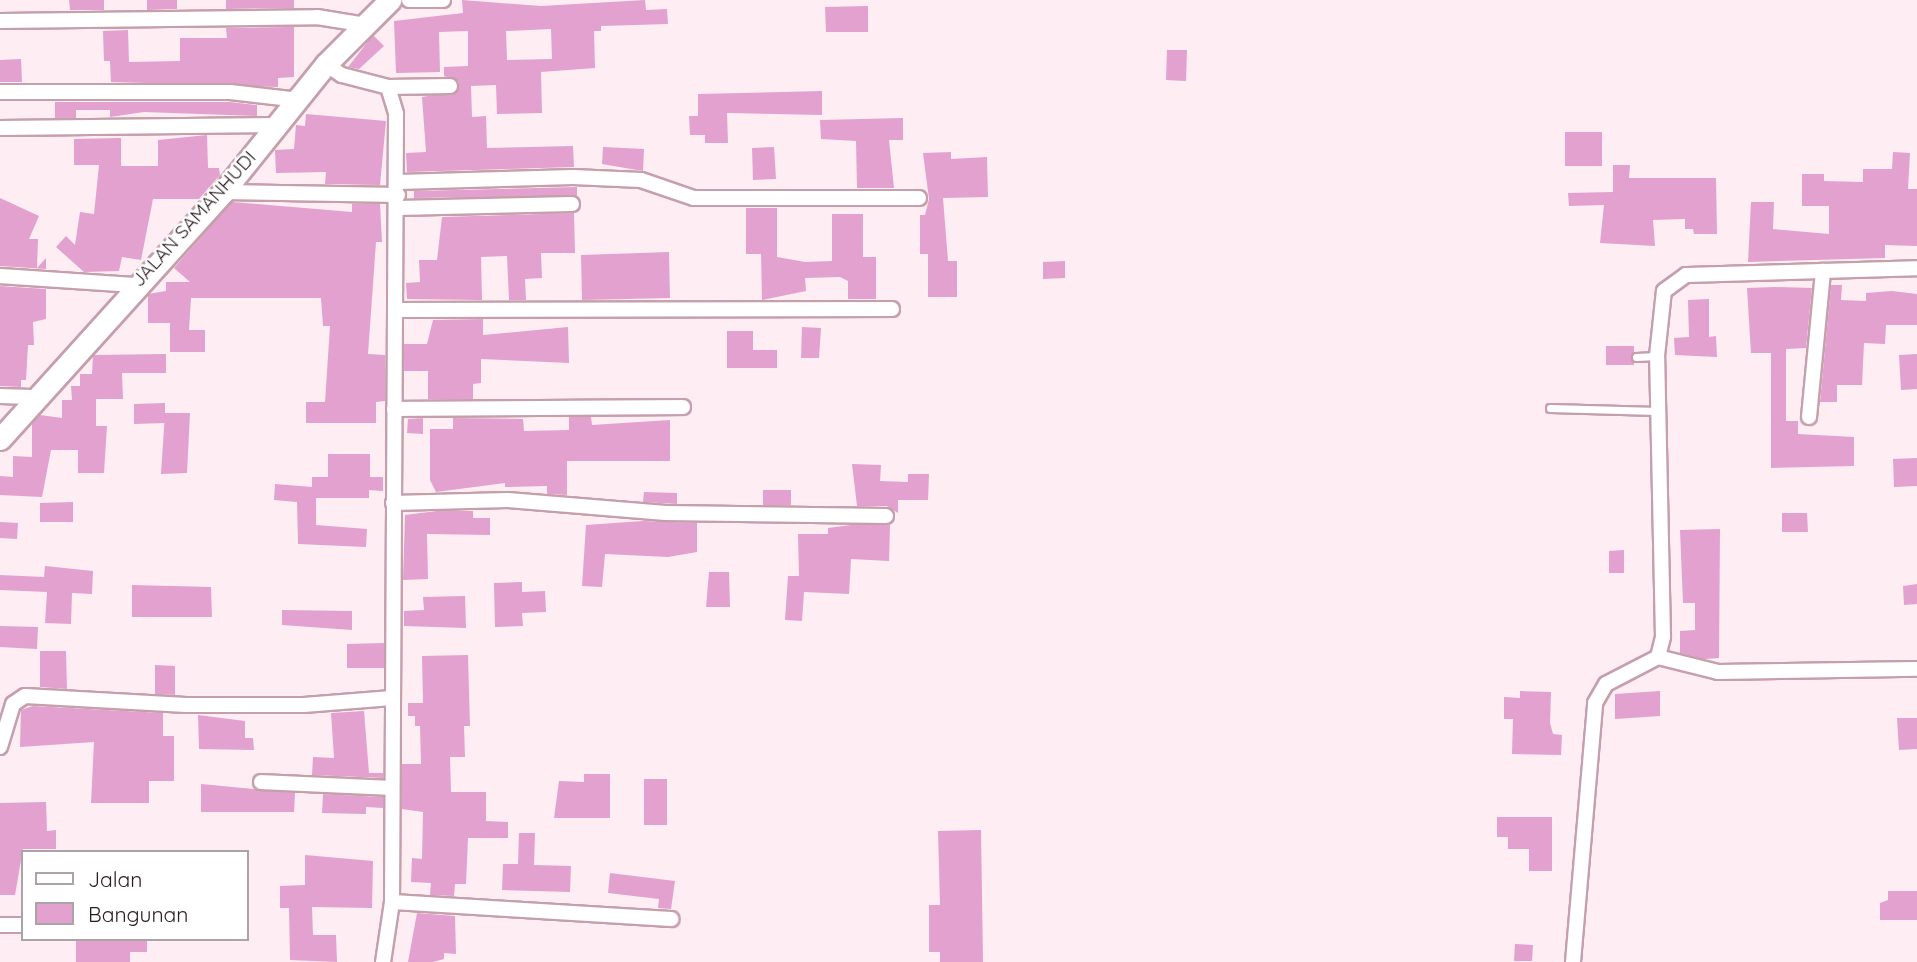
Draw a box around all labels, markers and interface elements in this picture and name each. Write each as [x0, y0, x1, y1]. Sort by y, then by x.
street label: JALAN SAMANHUDI [127, 146, 261, 292]
legend [21, 850, 248, 941]
text: Jalan [88, 866, 142, 892]
text: Bangunan [88, 901, 188, 927]

